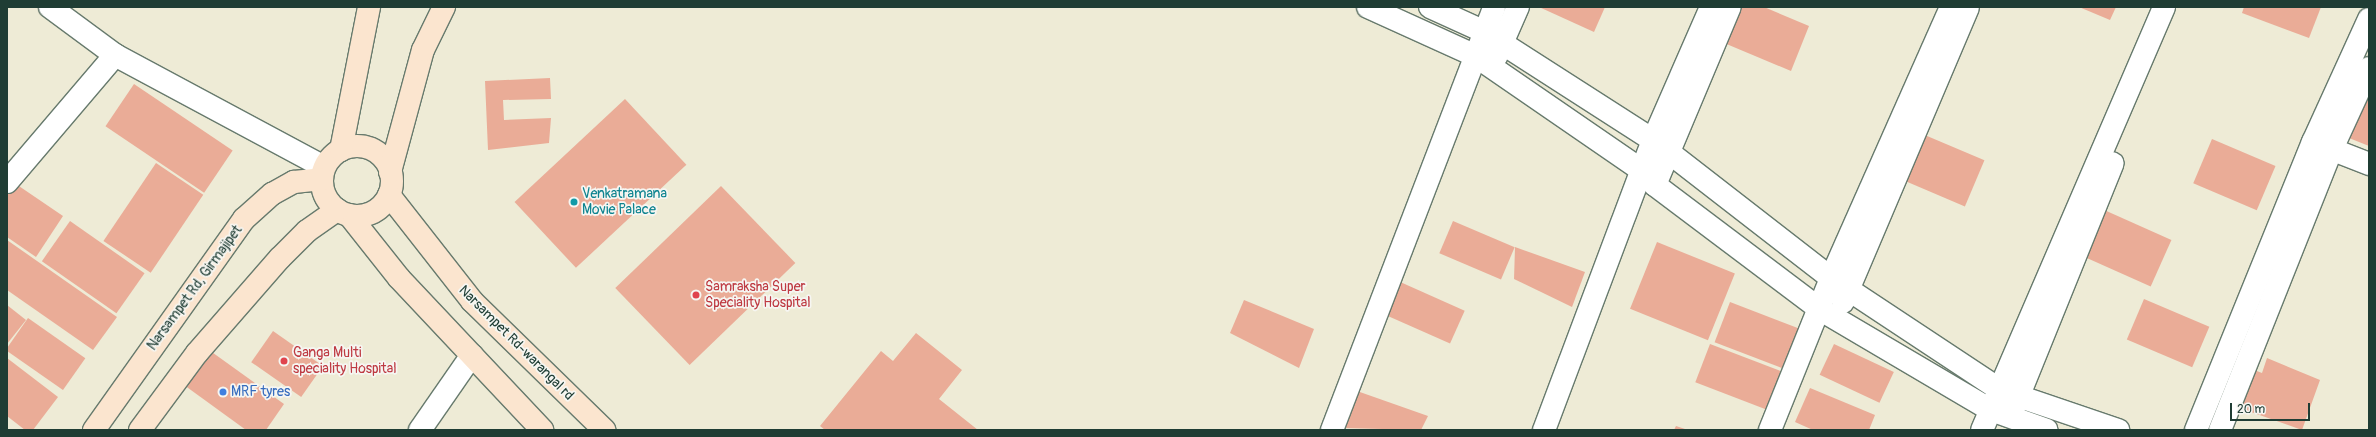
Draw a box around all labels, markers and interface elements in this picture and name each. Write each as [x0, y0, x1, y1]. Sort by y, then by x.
place label: Venkatramana Movie Palace [582, 186, 667, 218]
marker: Venkatramana Movie Palace [569, 197, 579, 207]
street label: Narsampet Rd, Girmajipet [144, 222, 246, 354]
place label: Samraksha Super Speciality Hospital [705, 279, 810, 312]
street label: Narsampet Rd-warangal rd [455, 282, 577, 404]
marker: Samraksha Super Speciality Hospital [690, 289, 702, 301]
place label: Ganga Multi speciality Hospital [293, 345, 397, 378]
marker: Ganga Multi speciality Hospital [278, 355, 290, 367]
place label: MRF tyres [231, 384, 290, 400]
marker: MRF tyres [218, 387, 228, 397]
scale bar [2232, 395, 2312, 421]
text: 20 m [2237, 402, 2265, 417]

